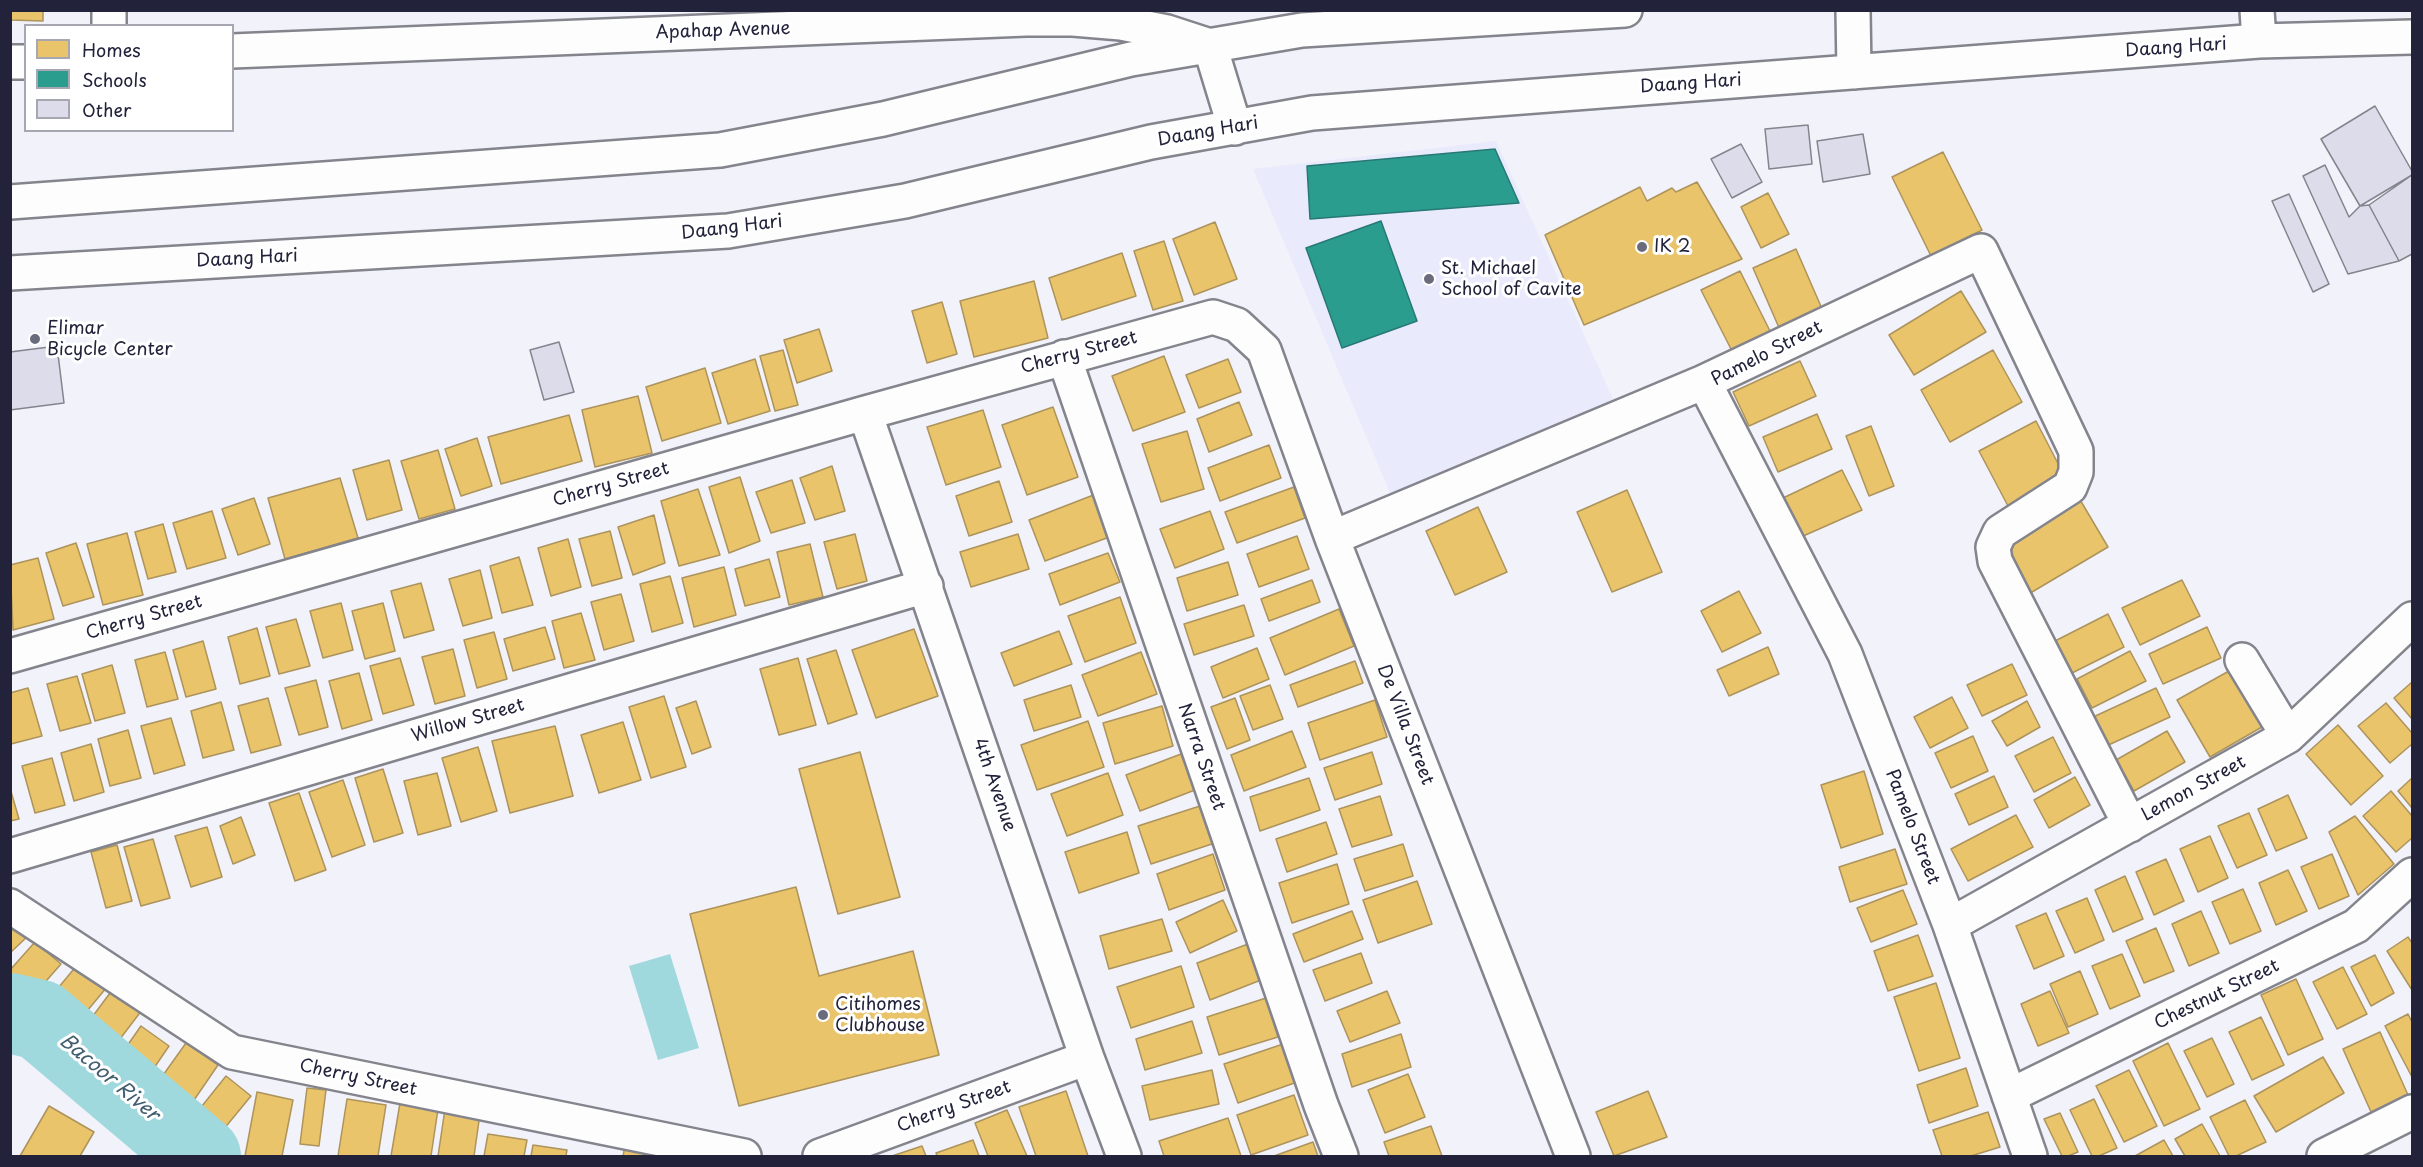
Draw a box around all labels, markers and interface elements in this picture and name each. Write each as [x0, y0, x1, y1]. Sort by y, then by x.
street label: Apahap Avenue [655, 18, 791, 44]
legend [24, 24, 234, 132]
street label: Daang Hari [2124, 34, 2228, 62]
text: Homes [82, 36, 140, 63]
text: Schools [82, 66, 147, 93]
street label: Daang Hari [1639, 70, 1743, 98]
text: Other [82, 96, 131, 123]
street label: Daang Hari [1156, 113, 1260, 151]
street label: Daang Hari [680, 211, 784, 245]
place label: IK 2 [1654, 236, 1690, 258]
marker: IK 2 [1635, 240, 1649, 254]
street label: Daang Hari [196, 246, 298, 272]
place label: St. Michael School of Cavite [1441, 258, 1581, 300]
marker: St. Michael School of Cavite [1422, 272, 1436, 286]
street label: Pamelo Street [1708, 317, 1826, 391]
place label: Elimar Bicycle Center [47, 318, 173, 360]
street label: Cherry Street [1018, 327, 1140, 379]
marker: Elimar Bicycle Center [28, 332, 42, 346]
street label: Cherry Street [550, 458, 672, 512]
street label: Cherry Street [83, 591, 205, 645]
street label: De Villa Street [1372, 662, 1438, 788]
street label: Willow Street [409, 695, 527, 747]
street label: Narra Street [1173, 701, 1229, 813]
street label: 4th Avenue [968, 736, 1020, 834]
street label: Lemon Street [2138, 752, 2250, 826]
street label: Pamelo Street [1880, 766, 1944, 888]
street label: Chestnut Street [2151, 955, 2283, 1035]
place label: Citihomes Clubhouse [835, 994, 925, 1036]
marker: Citihomes Clubhouse [816, 1008, 830, 1022]
water label: Bacoor River [54, 1029, 164, 1127]
street label: Cherry Street [297, 1055, 419, 1101]
street label: Cherry Street [894, 1076, 1014, 1138]

